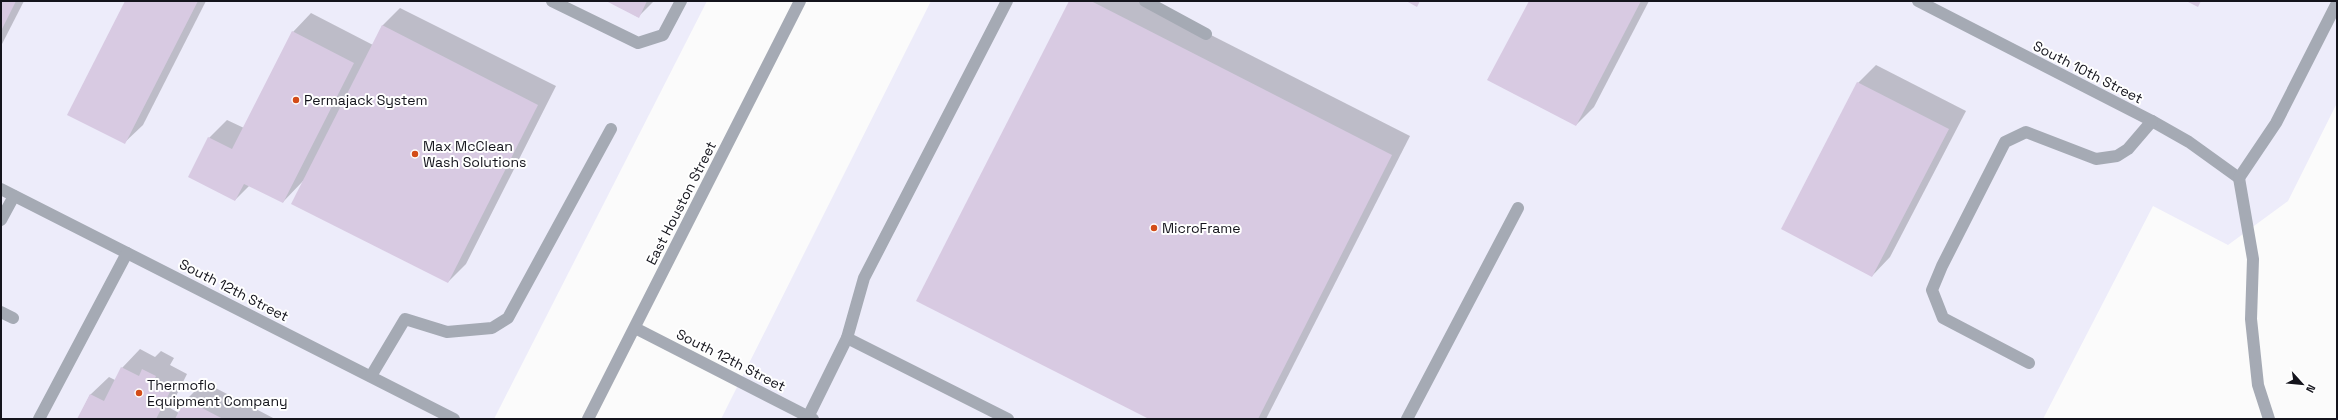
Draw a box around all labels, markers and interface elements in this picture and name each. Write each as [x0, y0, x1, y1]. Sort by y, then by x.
street label: South 10th Street [2030, 37, 2146, 107]
place label: Permajack System [304, 91, 428, 109]
marker: Permajack System [291, 95, 301, 105]
place label: Max McClean Wash Solutions [423, 137, 526, 171]
street label: East Houston Street [642, 138, 720, 268]
marker: Max McClean Wash Solutions [410, 149, 420, 159]
place label: MicroFrame [1162, 219, 1241, 237]
marker: MicroFrame [1149, 223, 1159, 233]
street label: South 12th Street [176, 255, 292, 325]
street label: South 12th Street [673, 325, 789, 395]
north arrow [2282, 364, 2322, 404]
place label: Thermoflo Equipment Company [147, 376, 287, 410]
text: N [2303, 382, 2319, 395]
marker: Thermoflo Equipment Company [134, 388, 144, 398]

